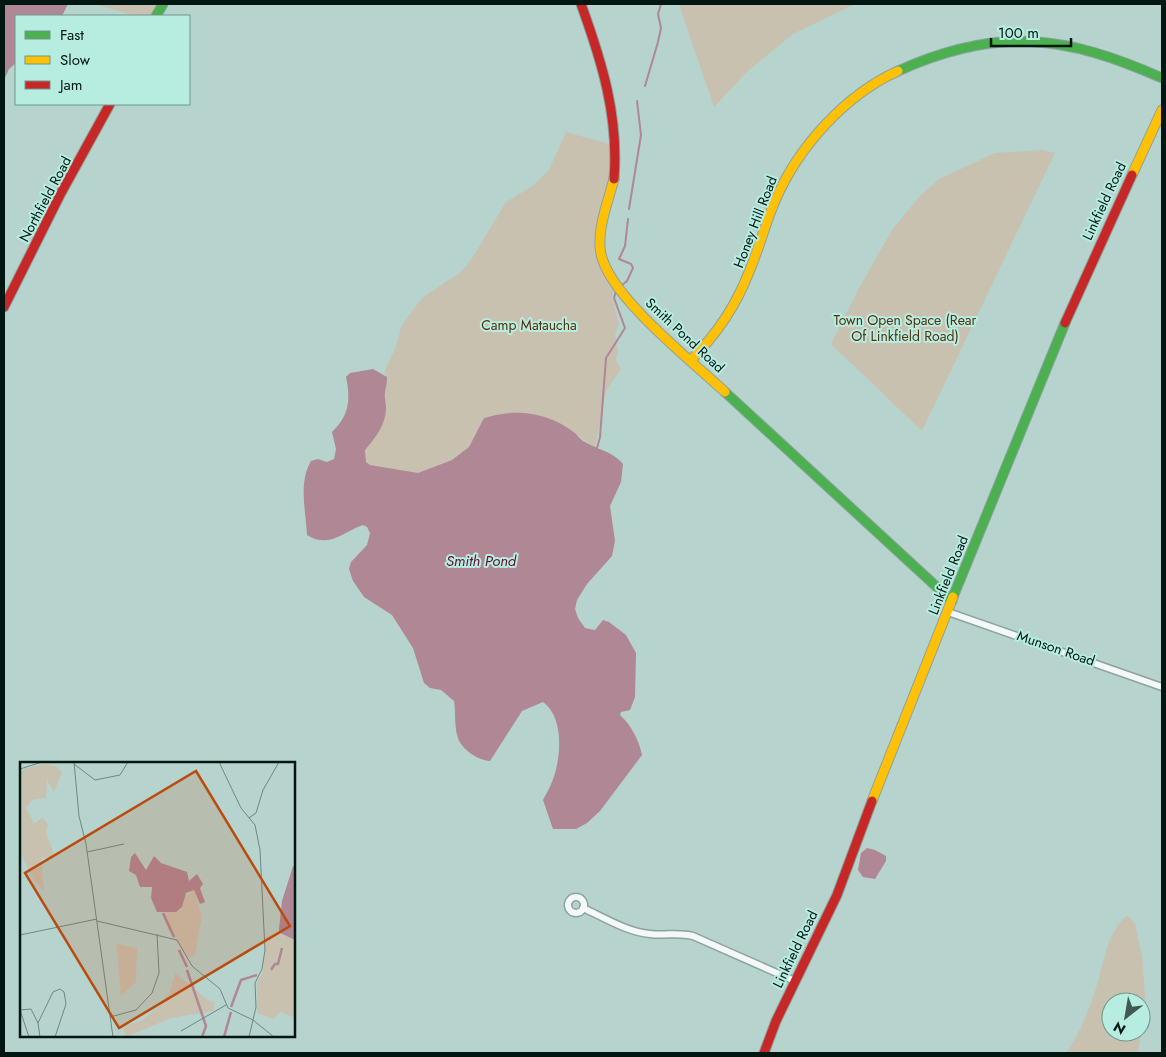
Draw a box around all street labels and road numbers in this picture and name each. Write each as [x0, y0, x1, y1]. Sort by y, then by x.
street label: Northfield Road [14, 153, 76, 245]
street label: Linkfield Road [1077, 159, 1131, 243]
street label: Honey Hill Road [728, 173, 782, 271]
street label: Smith Pond Road [641, 293, 729, 377]
street label: Linkfield Road [923, 532, 973, 618]
street label: Munson Road [1014, 625, 1098, 671]
street label: Linkfield Road [768, 907, 822, 991]

